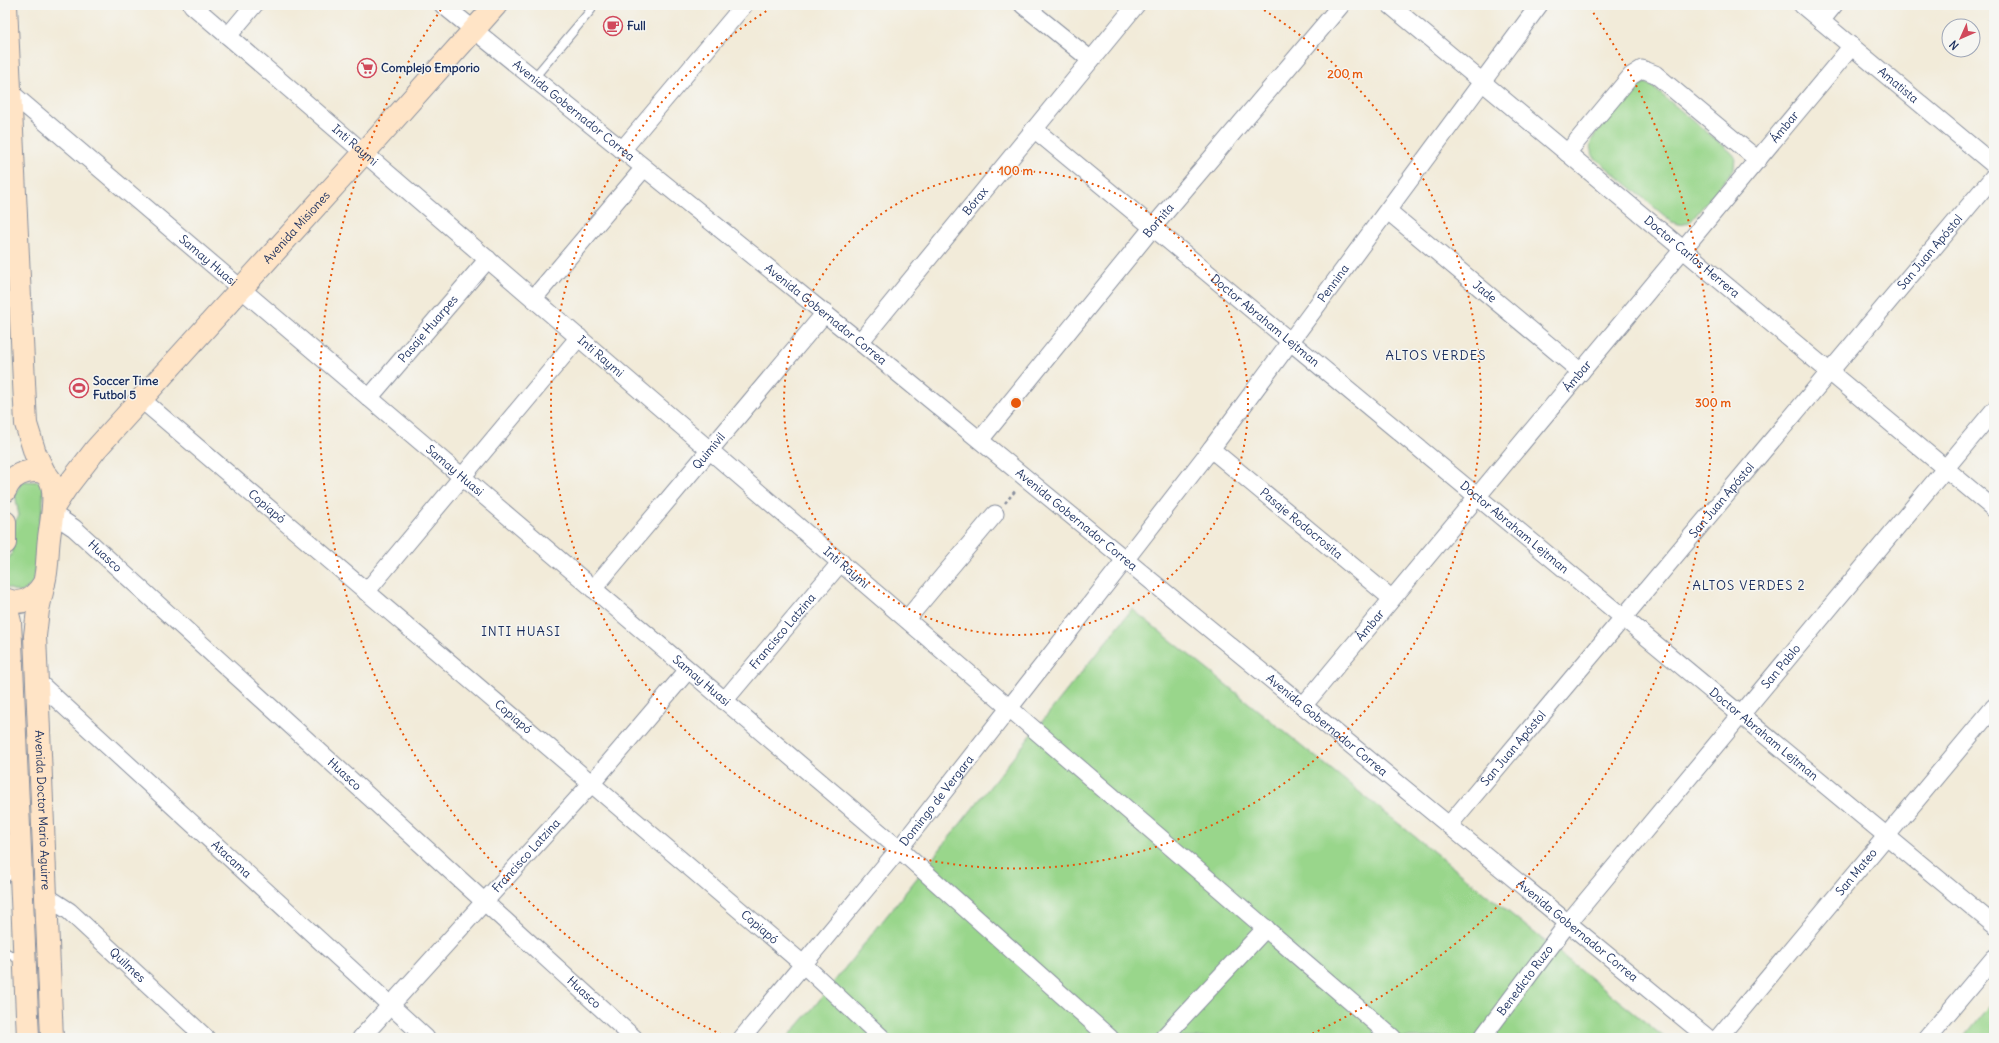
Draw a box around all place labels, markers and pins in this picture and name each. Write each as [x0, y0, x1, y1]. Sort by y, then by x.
cafe icon: Full [602, 15, 624, 37]
place label: Full [627, 18, 646, 33]
supermarket icon: Complejo Emporio [356, 57, 378, 79]
place label: Complejo Emporio [381, 60, 480, 76]
place label: Soccer Time Futbol 5 [93, 373, 159, 402]
sports icon: Soccer Time Futbol 5 [68, 377, 90, 399]
centre of rings [1009, 396, 1023, 410]

